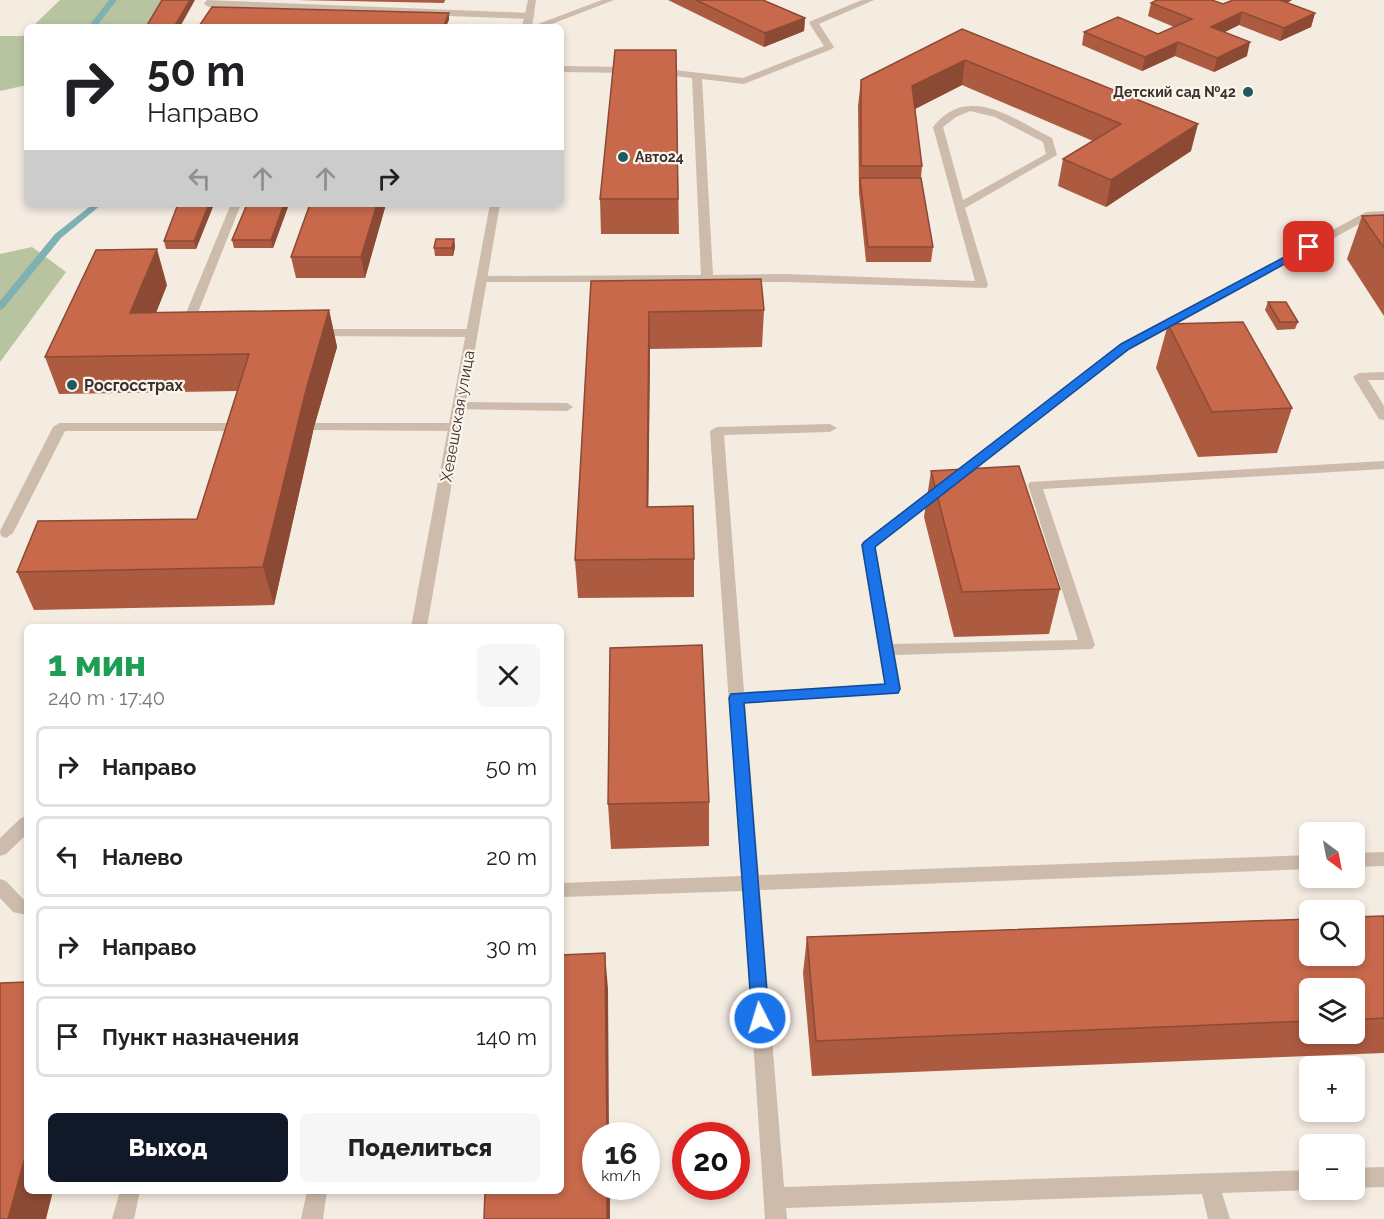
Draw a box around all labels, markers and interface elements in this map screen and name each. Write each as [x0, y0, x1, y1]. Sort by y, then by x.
text: 50 m [147, 47, 245, 96]
icon: right [48, 48, 126, 126]
place label: Детский сад №42 [1113, 84, 1236, 100]
marker: Детский сад №42 [1241, 85, 1255, 99]
text: Направо [147, 97, 259, 128]
place label: Авто24 [635, 149, 684, 165]
marker: Авто24 [616, 150, 630, 164]
icon: left [183, 162, 216, 195]
icon: ahead [246, 162, 279, 195]
icon: ahead [309, 162, 342, 195]
icon: right [372, 162, 405, 195]
pin [1283, 221, 1334, 272]
icon: arrive [1292, 230, 1325, 263]
street label: Хевешская улица [437, 349, 478, 483]
place label: Росгосстрах [84, 376, 183, 395]
marker: Росгосстрах [65, 378, 79, 392]
text: 1 мин [48, 642, 146, 684]
button: close [477, 644, 540, 707]
text: 240 m · 17:40 [48, 686, 165, 710]
icon: right [51, 750, 84, 783]
text: Направо [102, 754, 196, 780]
text: 50 m [486, 754, 537, 780]
north arrow [1299, 822, 1365, 888]
map controls [1299, 822, 1365, 1200]
icon: left [51, 840, 84, 873]
text: Налево [102, 844, 183, 870]
text: 20 m [486, 844, 537, 870]
button: search [1299, 900, 1365, 966]
icon: right [51, 930, 84, 963]
text: Направо [102, 934, 196, 960]
text: 30 m [486, 934, 537, 960]
button: layers [1299, 978, 1365, 1044]
position arrow [728, 986, 792, 1050]
icon: arrive [51, 1020, 84, 1053]
text: Пункт назначения [102, 1024, 299, 1050]
text: 140 m [476, 1024, 537, 1050]
button: + [1299, 1056, 1365, 1122]
button: Выход [48, 1113, 288, 1182]
button: Поделиться [300, 1113, 540, 1182]
speed limit sign: 20 [672, 1122, 750, 1200]
button: − [1299, 1134, 1365, 1200]
text: 16 [604, 1136, 638, 1171]
text: km/h [601, 1167, 641, 1185]

